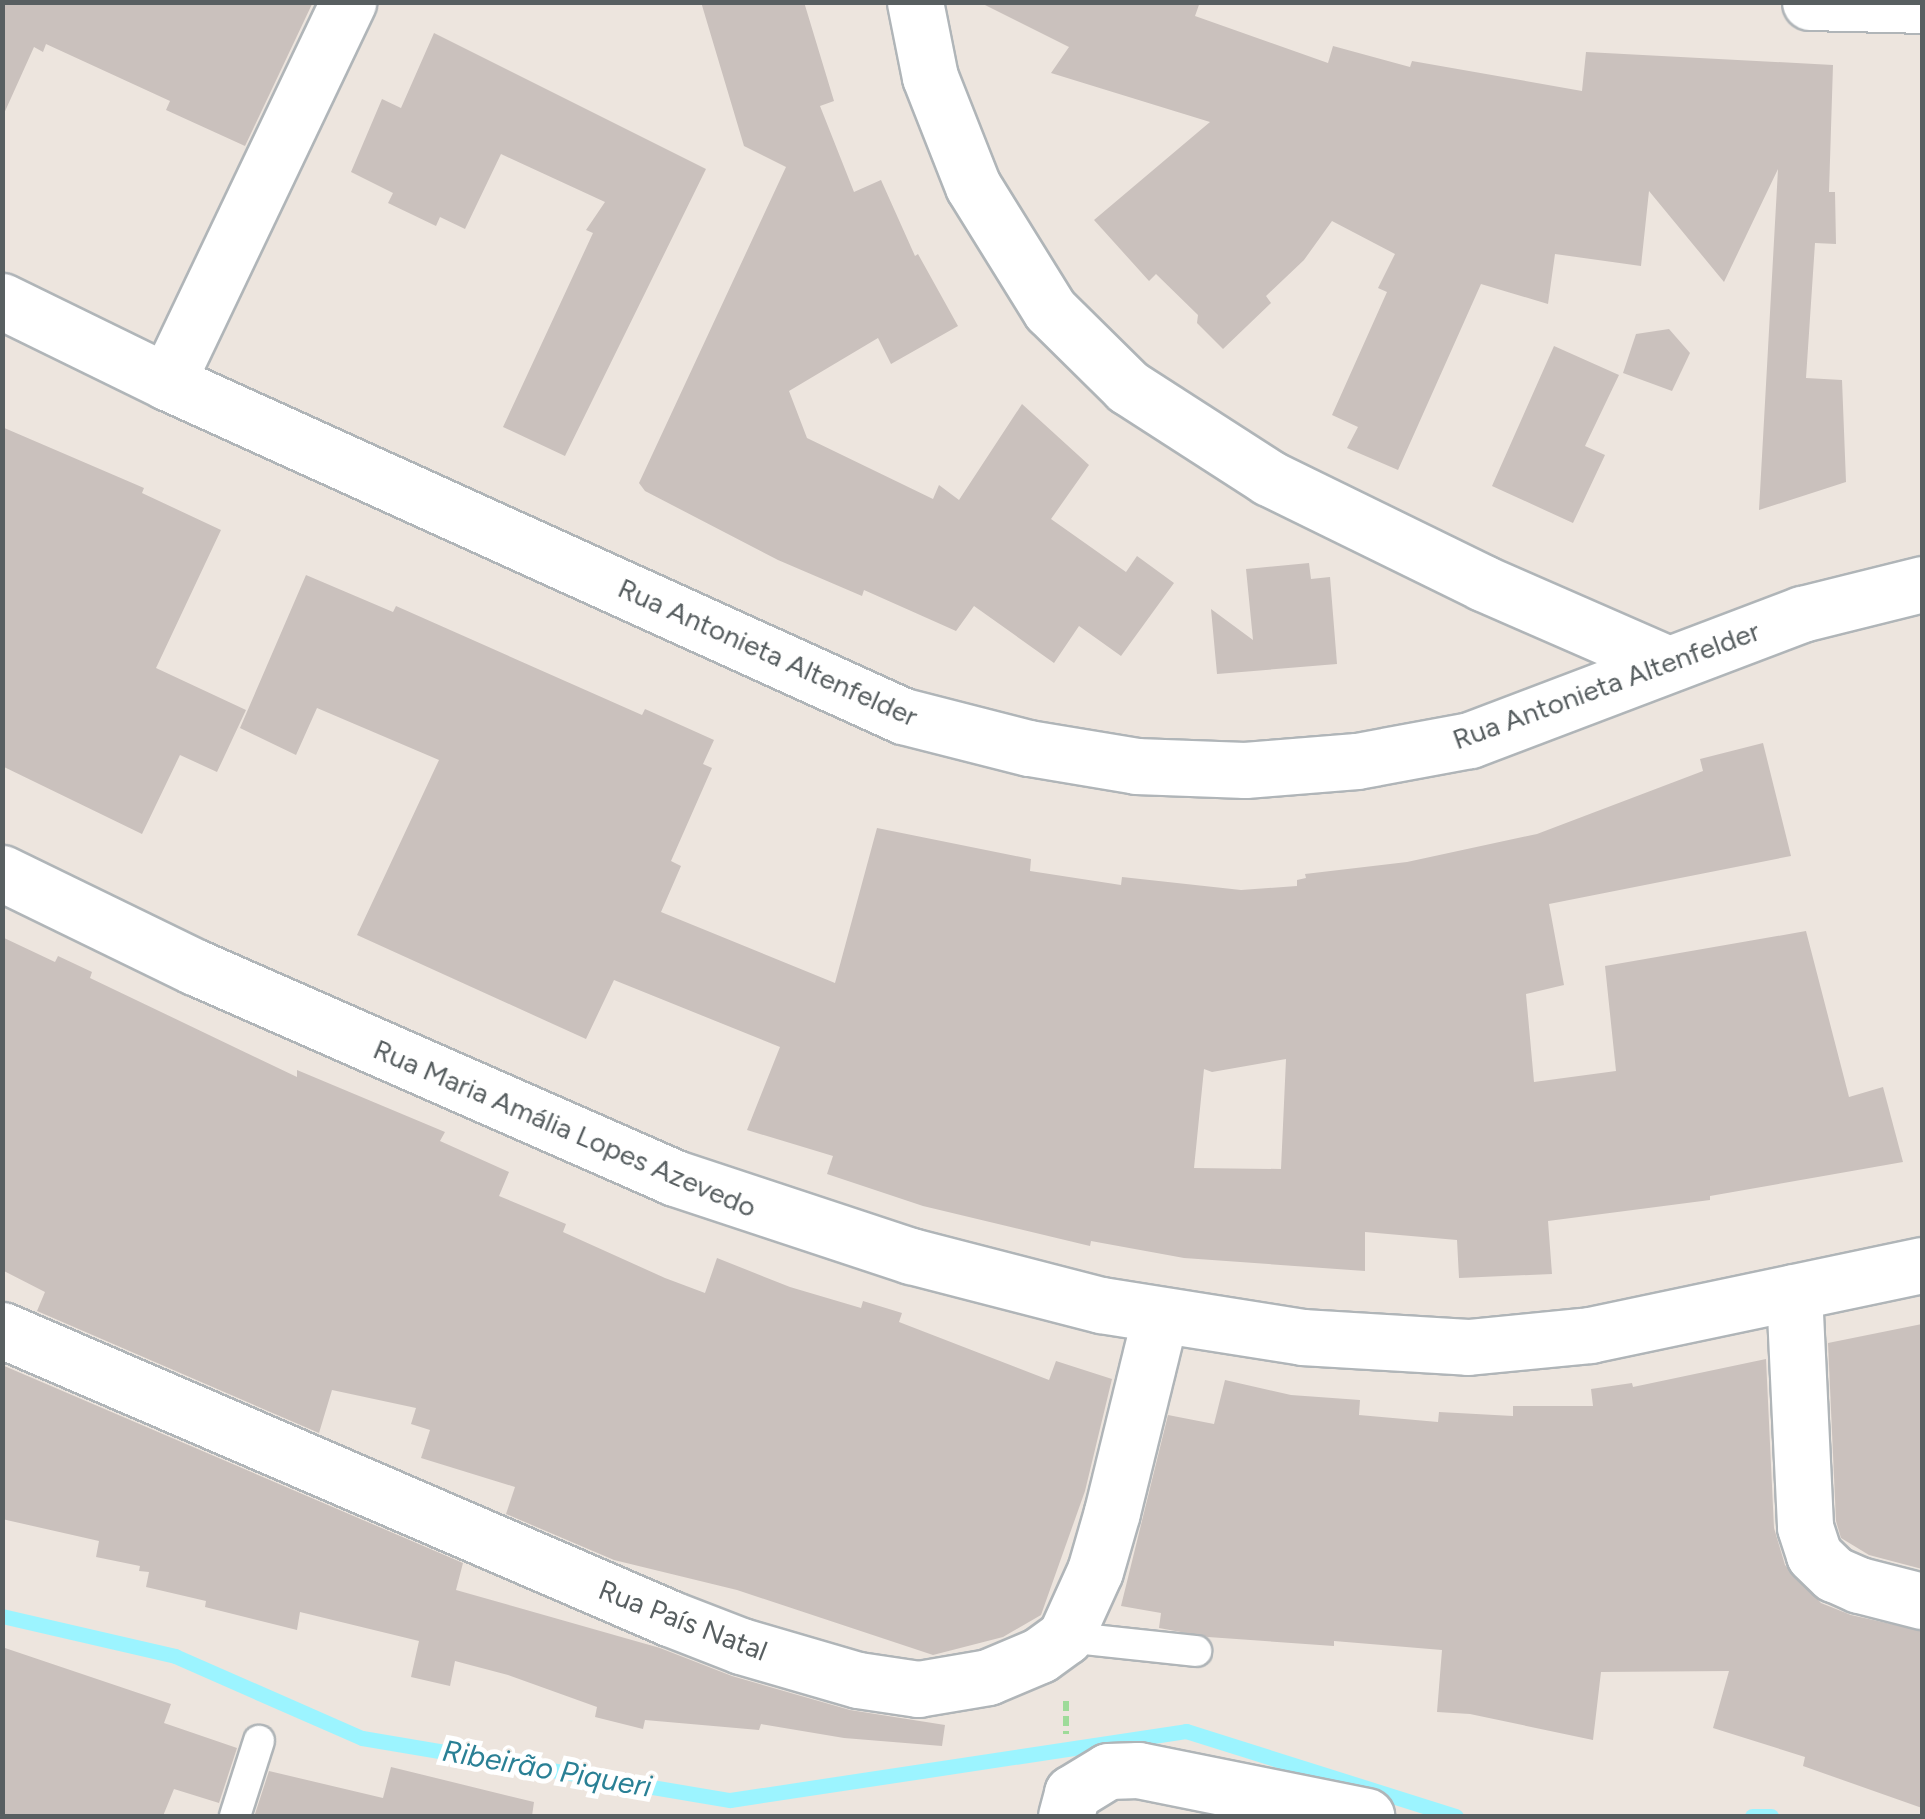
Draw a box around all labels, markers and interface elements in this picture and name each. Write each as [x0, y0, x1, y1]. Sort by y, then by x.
street label: Rua Antonieta Altenfelder [613, 571, 923, 733]
street label: Rua Antonieta Altenfelder [1448, 614, 1764, 756]
street label: Rua Maria Amália Lopes Azevedo [368, 1032, 762, 1224]
street label: Rua País Natal [594, 1572, 772, 1668]
water label: Ribeirão Piqueri [440, 1733, 654, 1805]

